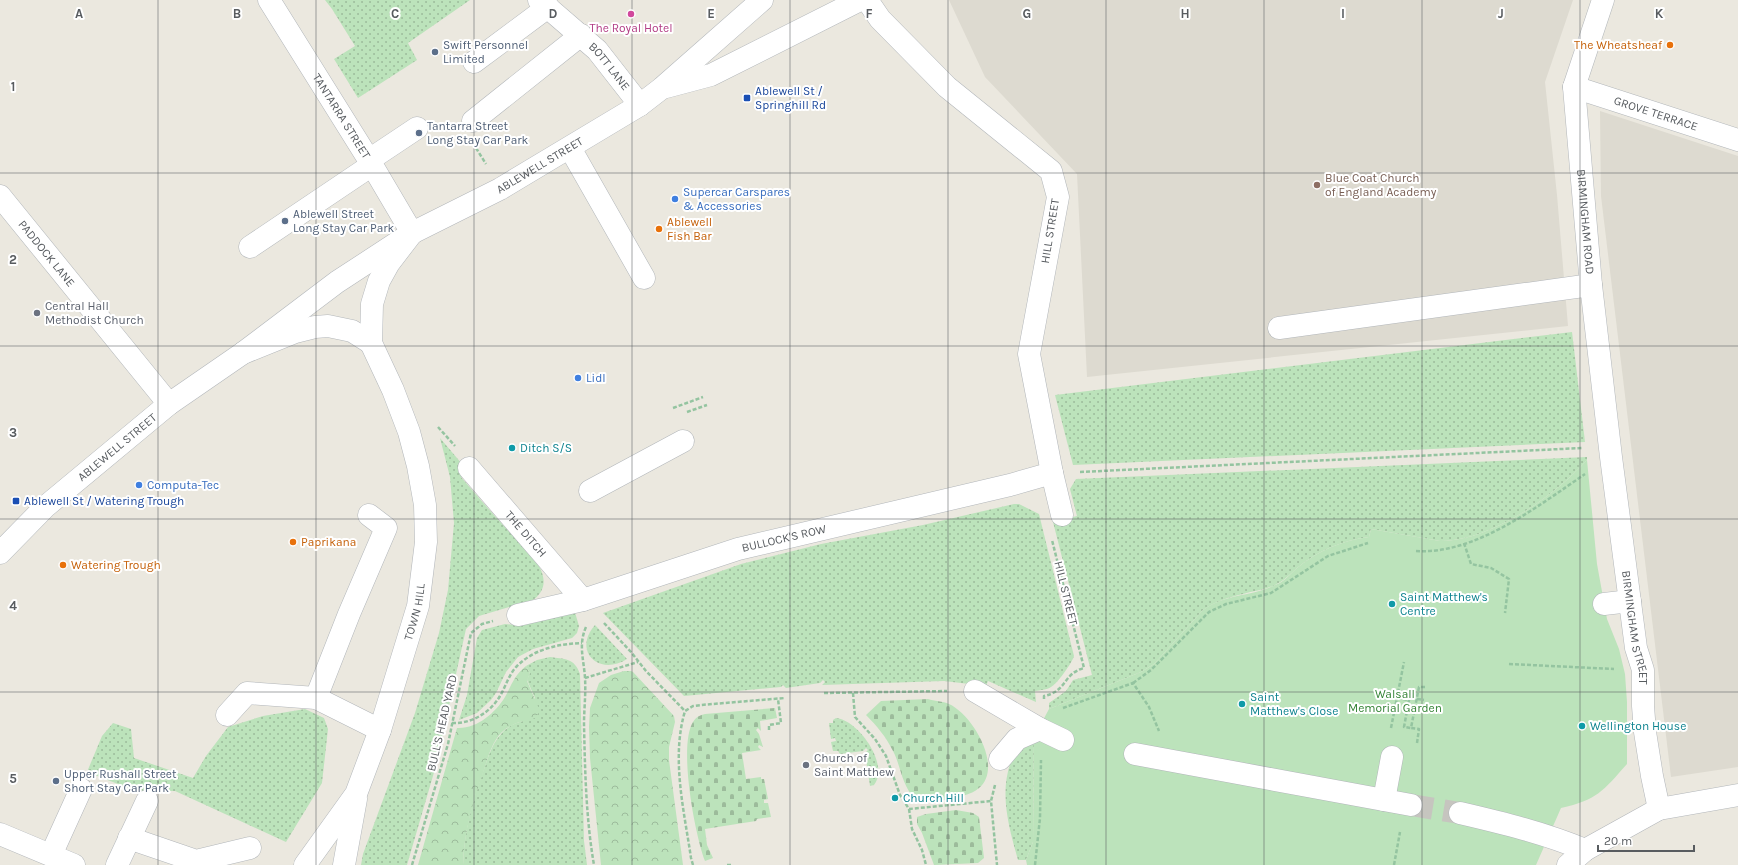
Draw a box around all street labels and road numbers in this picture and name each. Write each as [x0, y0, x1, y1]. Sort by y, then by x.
street label: BOTT LANE [586, 39, 633, 93]
street label: TANTARRA STREET [310, 71, 373, 161]
street label: GROVE TERRACE [1612, 93, 1700, 134]
street label: ABLEWELL STREET [494, 134, 585, 197]
street label: BIRMINGHAM ROAD [1574, 169, 1597, 275]
street label: HILL STREET [1038, 198, 1062, 264]
street label: PADDOCK LANE [15, 217, 78, 290]
street label: ABLEWELL STREET [75, 410, 159, 484]
street label: THE DITCH [502, 508, 550, 560]
street label: BULLOCK'S ROW [740, 521, 828, 555]
street label: HILL STREET [1051, 559, 1081, 627]
street label: BIRMINGHAM STREET [1619, 570, 1650, 685]
street label: TOWN HILL [401, 582, 428, 642]
street label: BULL'S HEAD YARD [424, 673, 460, 773]

